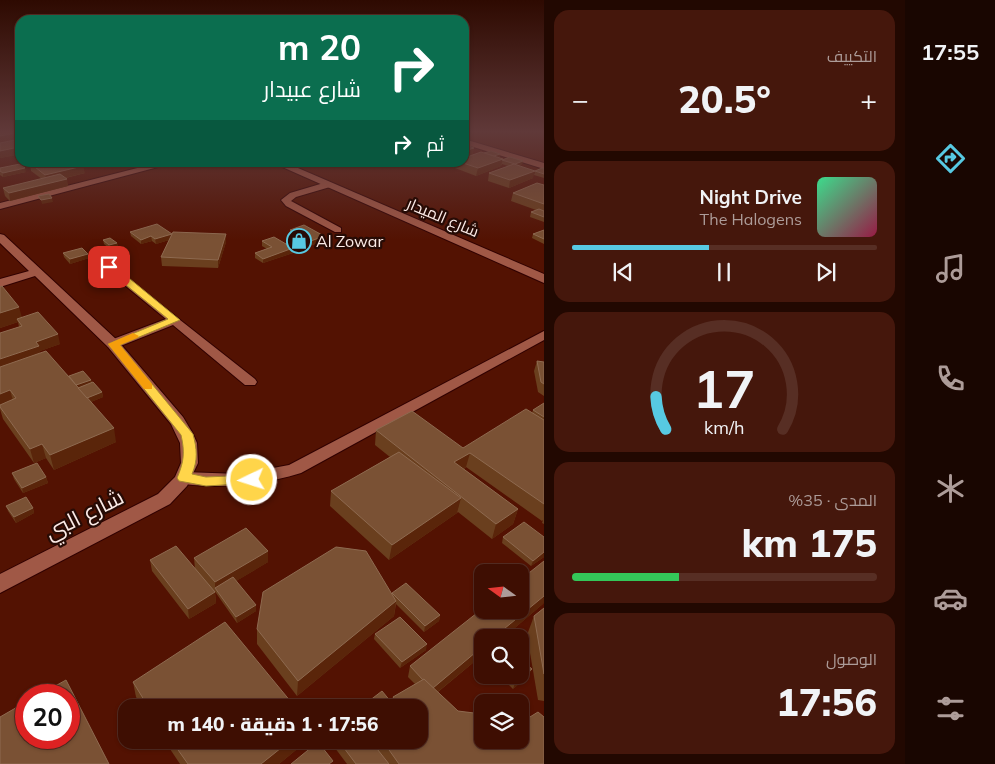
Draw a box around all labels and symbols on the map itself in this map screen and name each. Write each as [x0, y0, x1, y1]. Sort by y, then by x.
street label: شارع الميدار [402, 192, 482, 243]
shop icon: Al Zowar [286, 228, 312, 254]
place label: Al Zowar [316, 231, 383, 251]
pin [88, 246, 130, 288]
position arrow [225, 453, 277, 505]
street label: شارع البي [40, 482, 129, 548]
north arrow [474, 564, 529, 619]
speed limit sign: 20 [15, 684, 80, 749]

